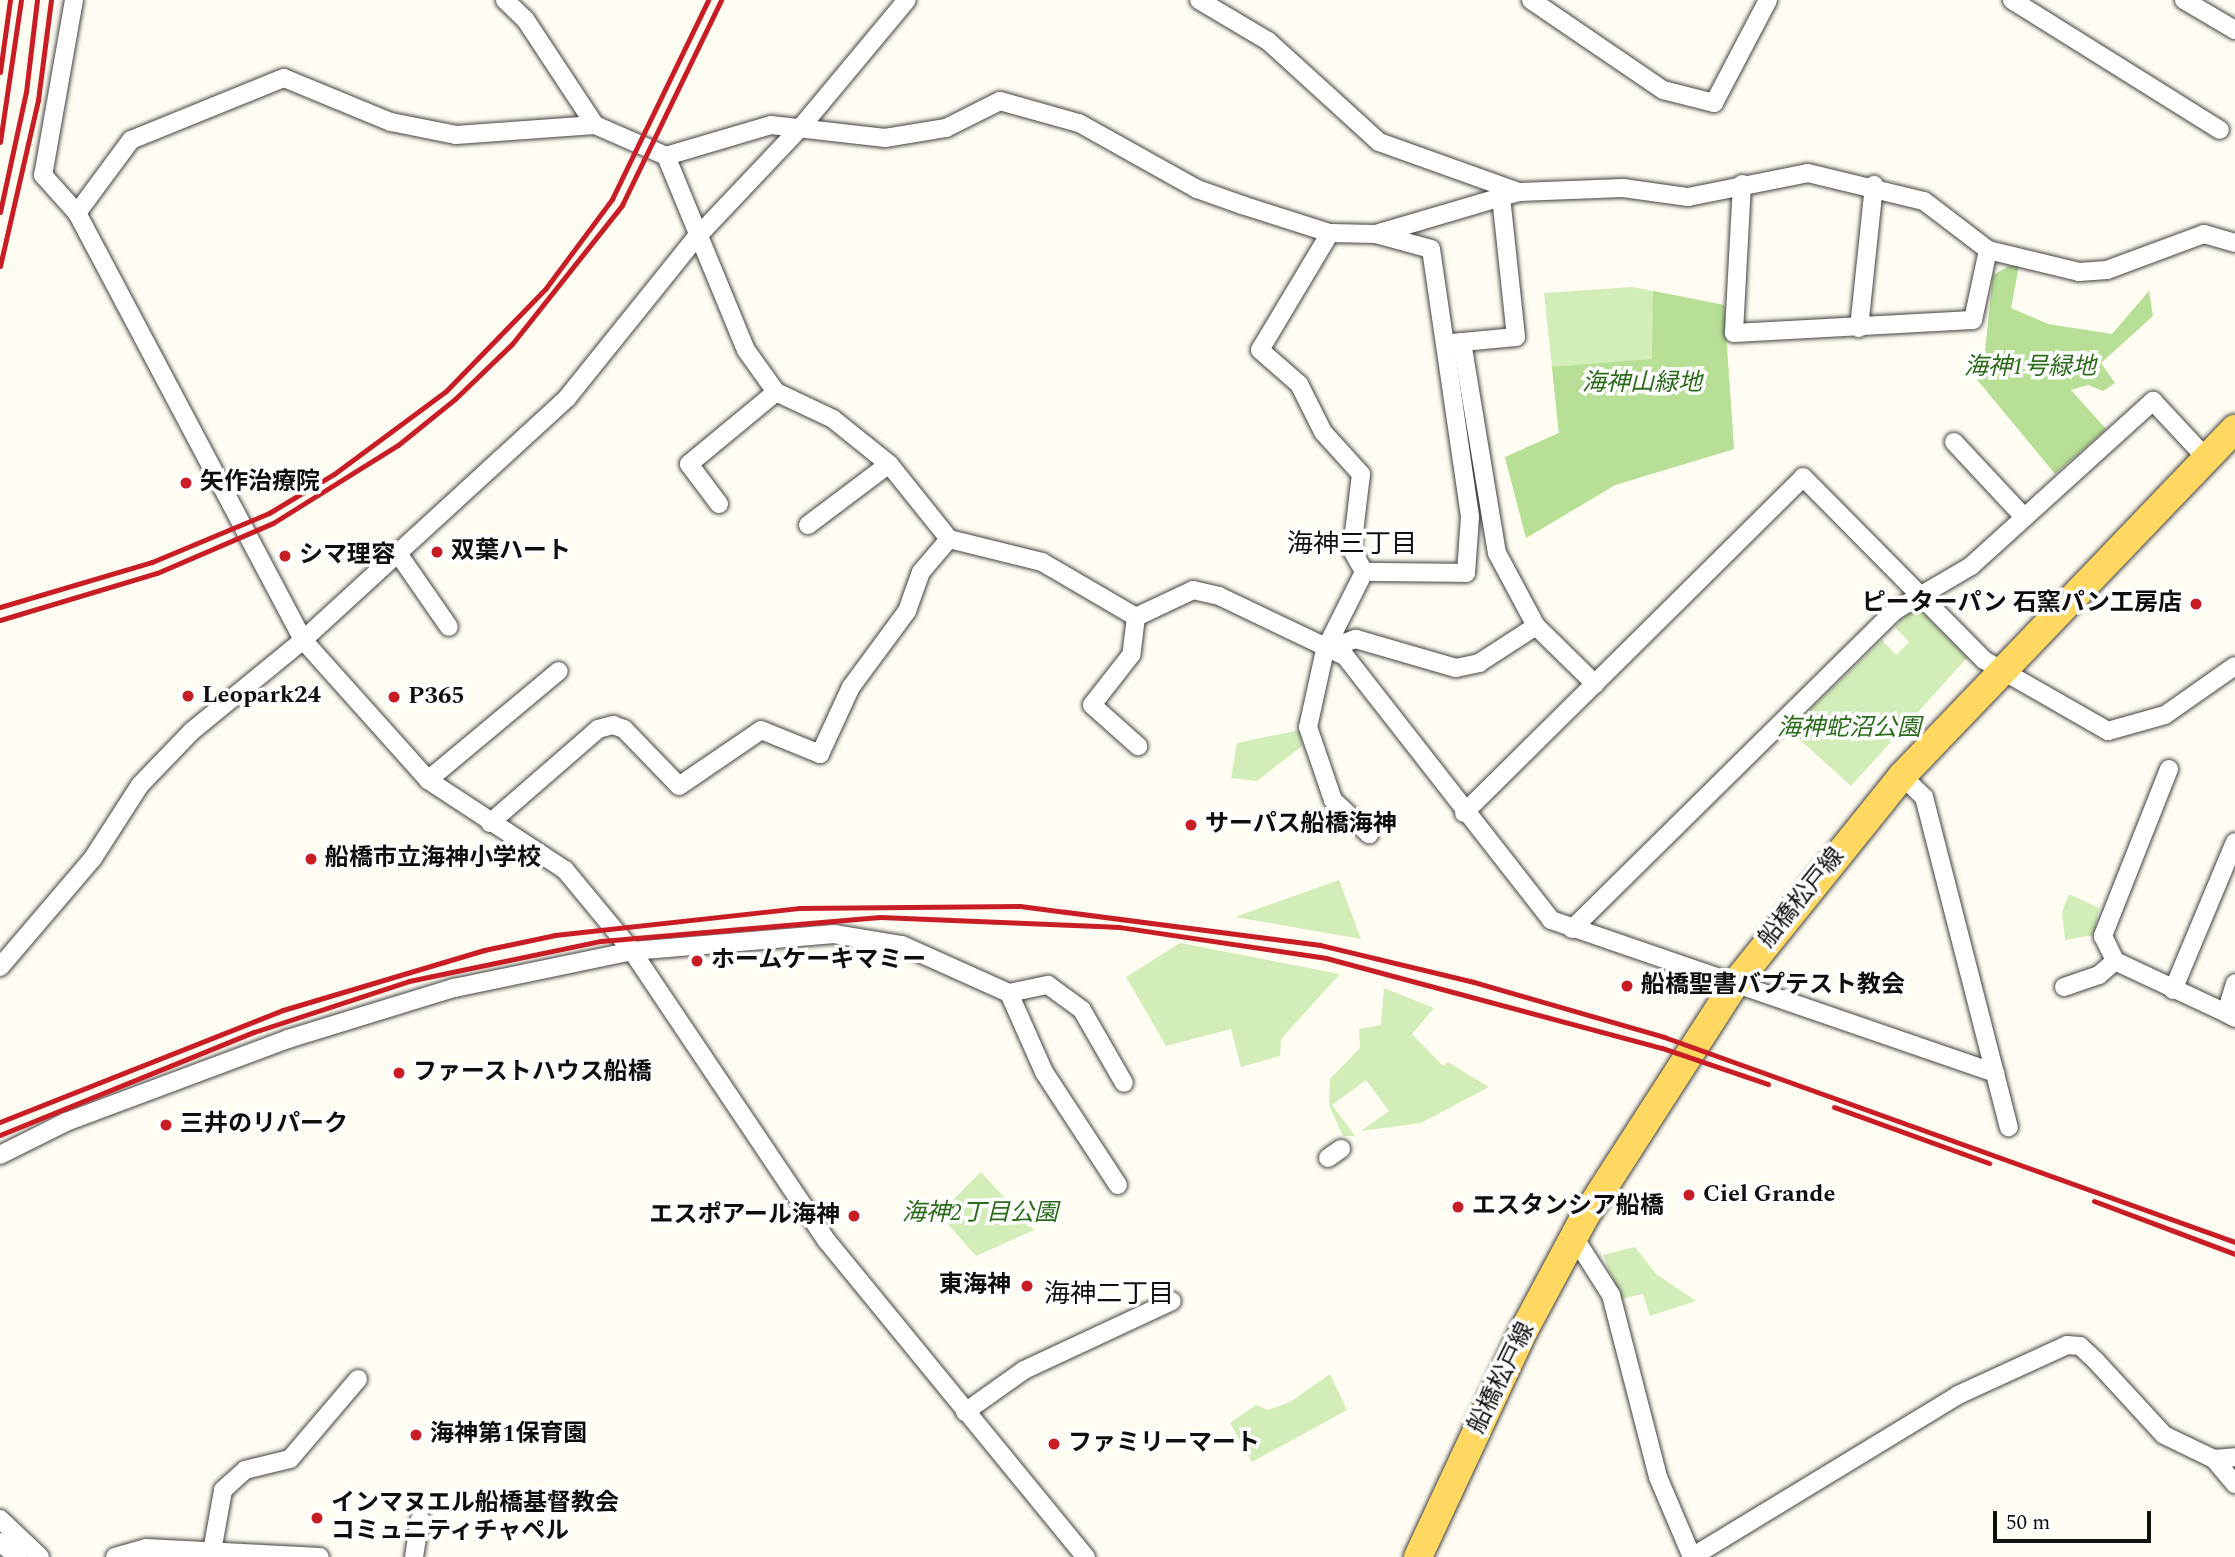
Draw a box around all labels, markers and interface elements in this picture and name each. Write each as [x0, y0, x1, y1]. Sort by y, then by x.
park label: 海神1号緑地 [1964, 354, 2096, 382]
park label: 海神山緑地 [1582, 370, 1702, 398]
place label: 矢作治療院 [200, 469, 320, 497]
marker: 矢作治療院 [178, 475, 194, 491]
district label: 海神三丁目 [1287, 529, 1417, 561]
place label: 双葉ハート [451, 538, 571, 566]
place label: シマ理容 [299, 542, 395, 570]
marker: 双葉ハート [429, 544, 445, 560]
marker: シマ理容 [277, 548, 293, 564]
place label: ピーターパン 石窯パン工房店 [1864, 590, 2182, 618]
marker: ピーターパン 石窯パン工房店 [2188, 596, 2204, 612]
place label: Leopark24 [202, 682, 321, 710]
place label: P365 [408, 683, 465, 711]
marker: Leopark24 [180, 688, 196, 704]
marker: P365 [386, 689, 402, 705]
park label: 海神蛇沼公園 [1777, 715, 1921, 743]
place label: サーパス船橋海神 [1205, 811, 1397, 839]
marker: サーパス船橋海神 [1183, 817, 1199, 833]
street label: 船橋松戸線 [1753, 842, 1851, 954]
place label: 船橋市立海神小学校 [325, 845, 541, 873]
marker: 船橋市立海神小学校 [303, 851, 319, 867]
place label: ホームケーキマミー [711, 947, 927, 975]
marker: ホームケーキマミー [689, 953, 705, 969]
place label: 船橋聖書バプテスト教会 [1641, 972, 1905, 1000]
marker: 船橋聖書バプテスト教会 [1619, 978, 1635, 994]
place label: ファーストハウス船橋 [413, 1059, 653, 1087]
marker: ファーストハウス船橋 [391, 1065, 407, 1081]
place label: 三井のリパーク [180, 1111, 348, 1139]
marker: 三井のリパーク [158, 1117, 174, 1133]
place label: Ciel Grande [1703, 1181, 1835, 1209]
marker: Ciel Grande [1681, 1187, 1697, 1203]
place label: エスタンシア船橋 [1472, 1193, 1664, 1221]
marker: エスタンシア船橋 [1450, 1199, 1466, 1215]
park label: 海神2丁目公園 [902, 1200, 1058, 1228]
place label: エスポアール海神 [649, 1202, 840, 1230]
marker: エスポアール海神 [846, 1208, 862, 1224]
place label: 東海神 [939, 1272, 1011, 1300]
marker: 東海神 [1017, 1276, 1037, 1296]
district label: 海神二丁目 [1044, 1279, 1174, 1311]
street label: 船橋松戸線 [1463, 1318, 1541, 1438]
place label: 海神第1保育園 [430, 1421, 587, 1449]
marker: 海神第1保育園 [408, 1427, 424, 1443]
place label: ファミリーマート [1068, 1430, 1260, 1458]
marker: ファミリーマート [1046, 1436, 1062, 1452]
place label: インマヌエル船橋基督教会 コミュニティチャペル [331, 1490, 619, 1546]
scale bar [1997, 1498, 2154, 1542]
text: 50 m [2006, 1507, 2050, 1539]
marker: インマヌエル船橋基督教会 コミュニティチャペル [309, 1510, 325, 1526]

